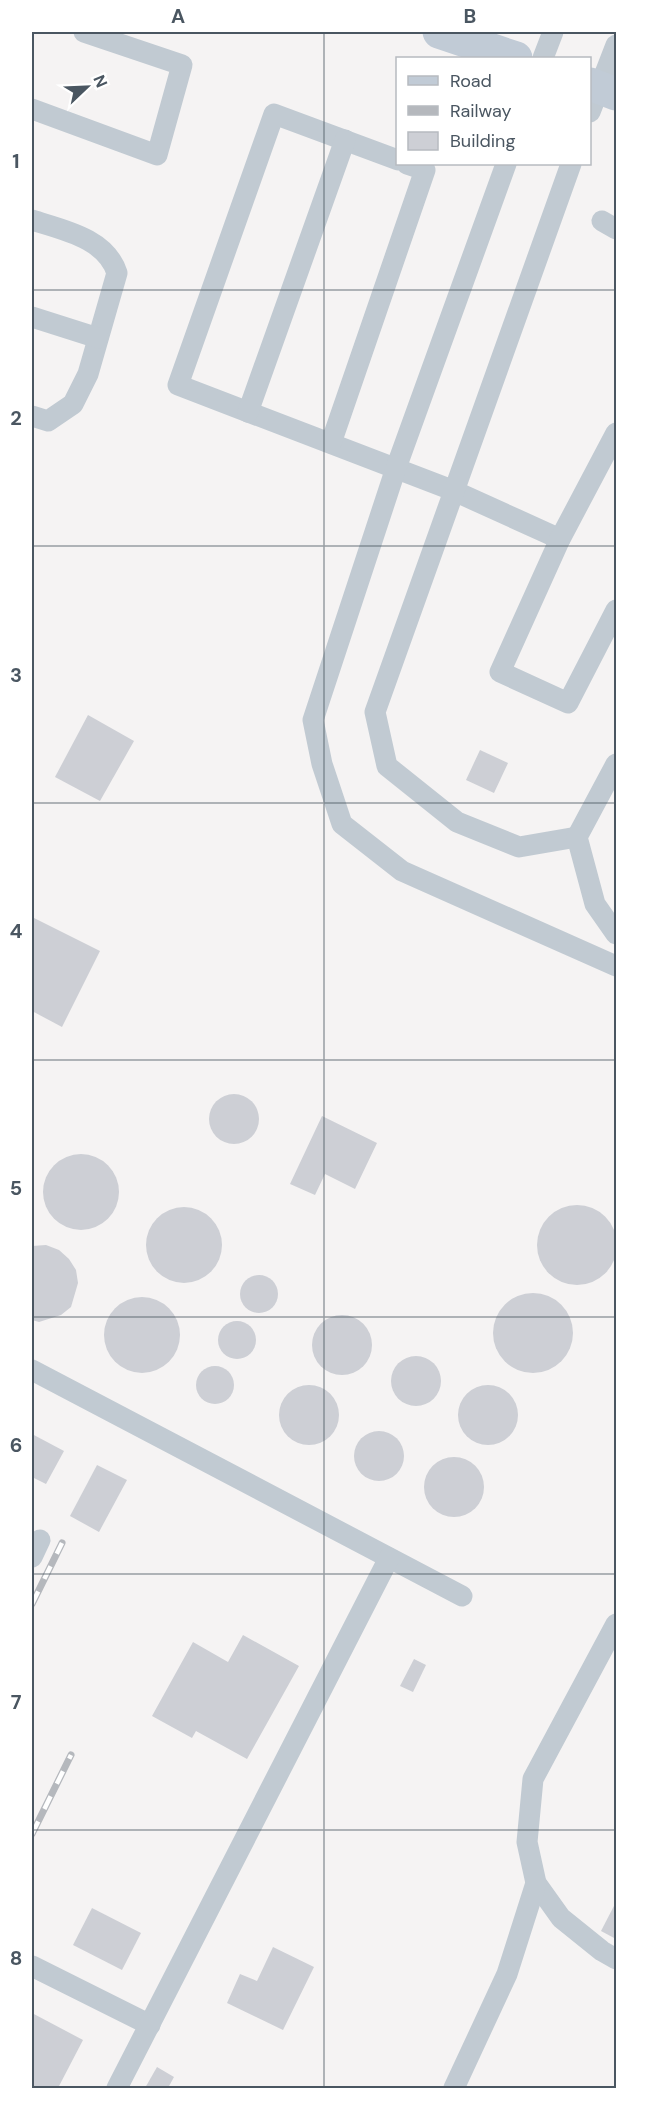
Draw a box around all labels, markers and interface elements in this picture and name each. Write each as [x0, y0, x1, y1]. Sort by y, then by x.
text: A [171, 3, 185, 29]
text: B [464, 3, 476, 29]
north arrow [57, 57, 117, 117]
legend [396, 57, 591, 165]
text: Road [450, 69, 492, 93]
text: N [88, 72, 112, 91]
text: Railway [450, 99, 512, 123]
text: Building [450, 129, 515, 153]
text: 1 [12, 148, 20, 174]
text: 2 [10, 405, 22, 431]
text: 3 [10, 662, 22, 688]
text: 4 [10, 918, 23, 944]
text: 5 [10, 1175, 22, 1201]
text: 6 [10, 1432, 22, 1458]
text: 7 [11, 1689, 22, 1715]
text: 8 [10, 1945, 22, 1971]

